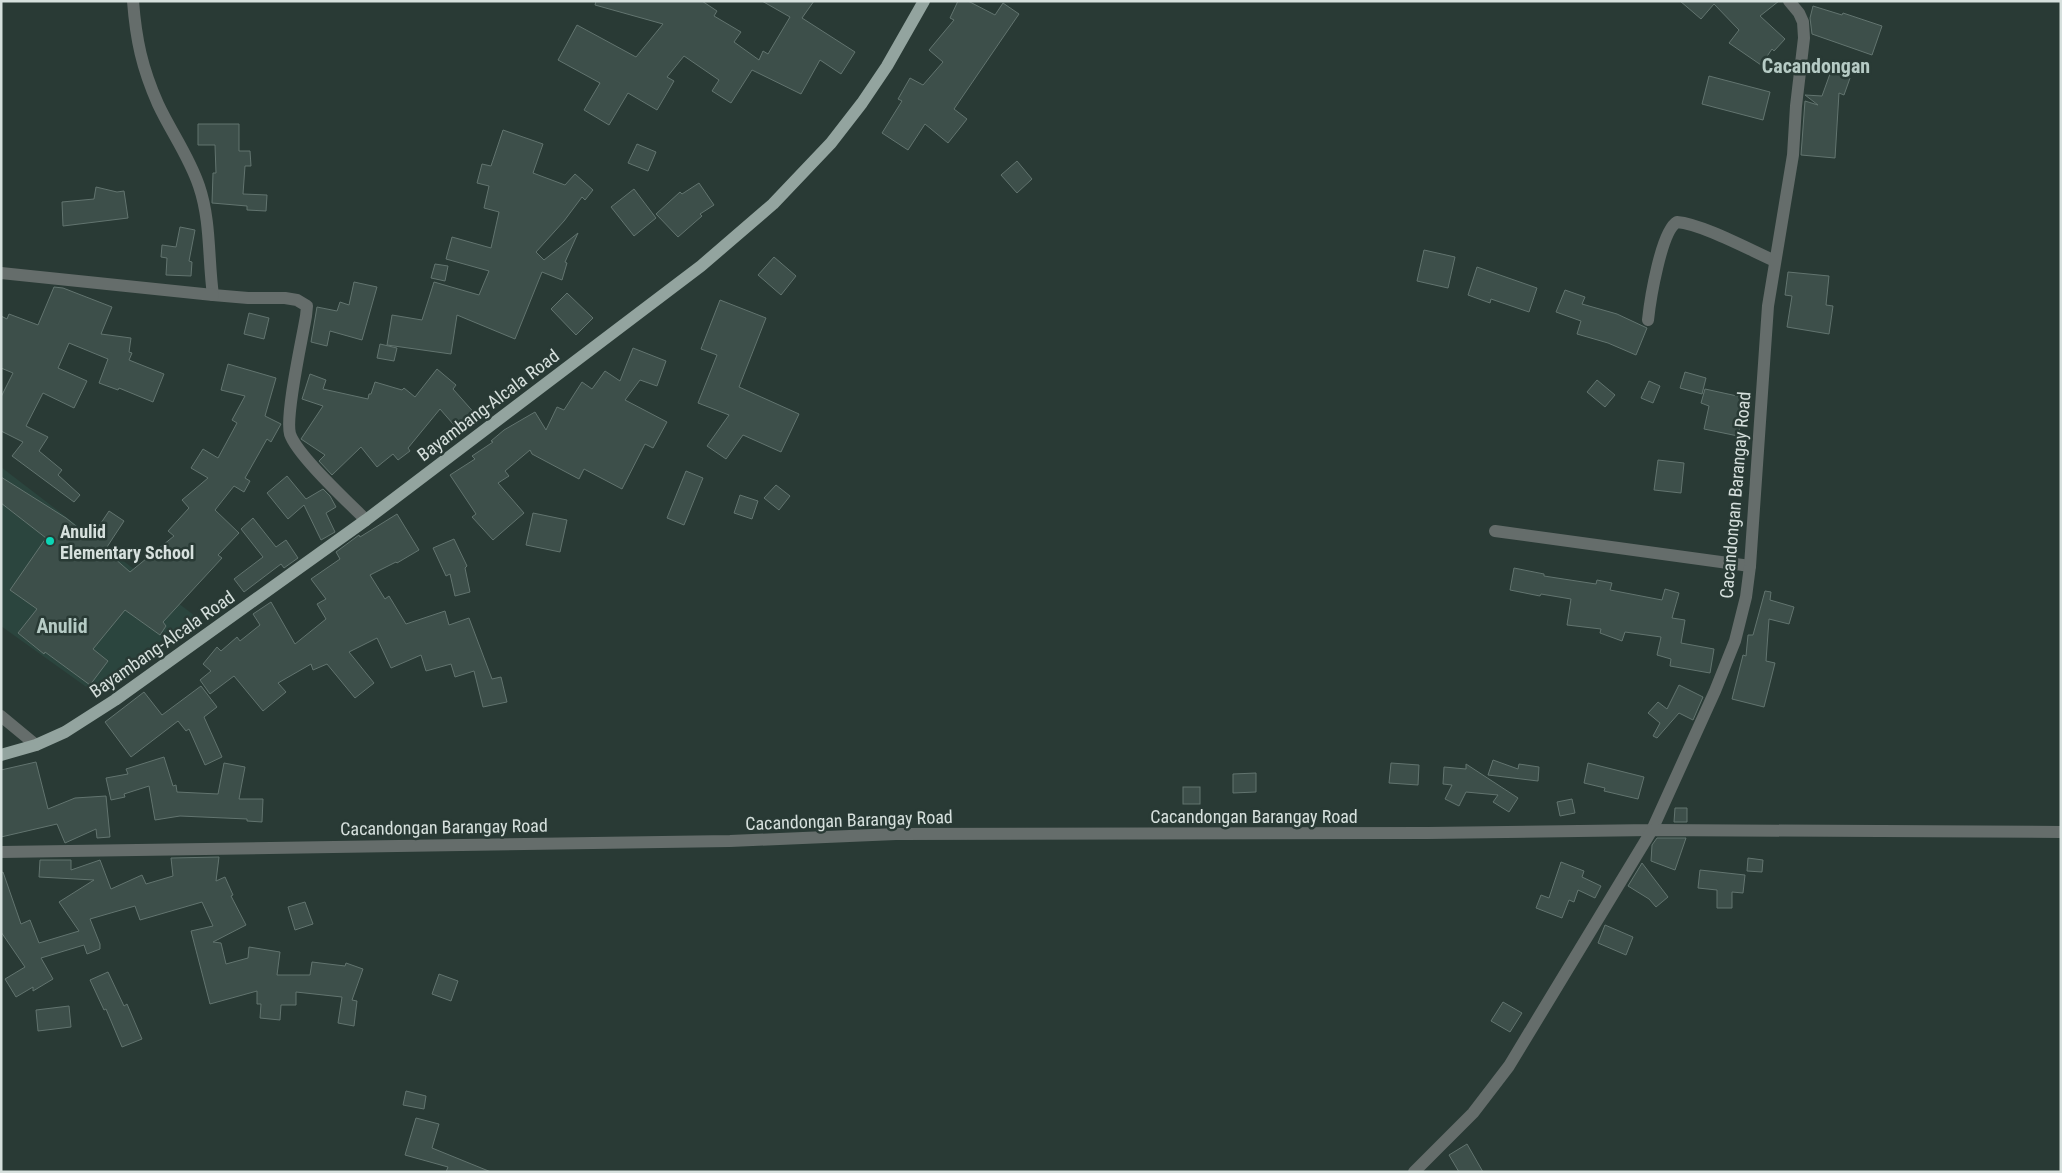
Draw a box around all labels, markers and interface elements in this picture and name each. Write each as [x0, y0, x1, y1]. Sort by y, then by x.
district label: Cacandongan [1762, 54, 1870, 78]
street label: Bayambang-Alcala Road [413, 345, 563, 465]
street label: Cacandongan Barangay Road [1715, 391, 1755, 599]
place label: Anulid Elementary School [60, 521, 194, 563]
marker: Anulid Elementary School [44, 535, 56, 547]
street label: Bayambang-Alcala Road [86, 586, 238, 702]
district label: Anulid [36, 614, 88, 638]
street label: Cacandongan Barangay Road [745, 806, 953, 834]
street label: Cacandongan Barangay Road [1150, 806, 1358, 827]
street label: Cacandongan Barangay Road [340, 815, 548, 839]

